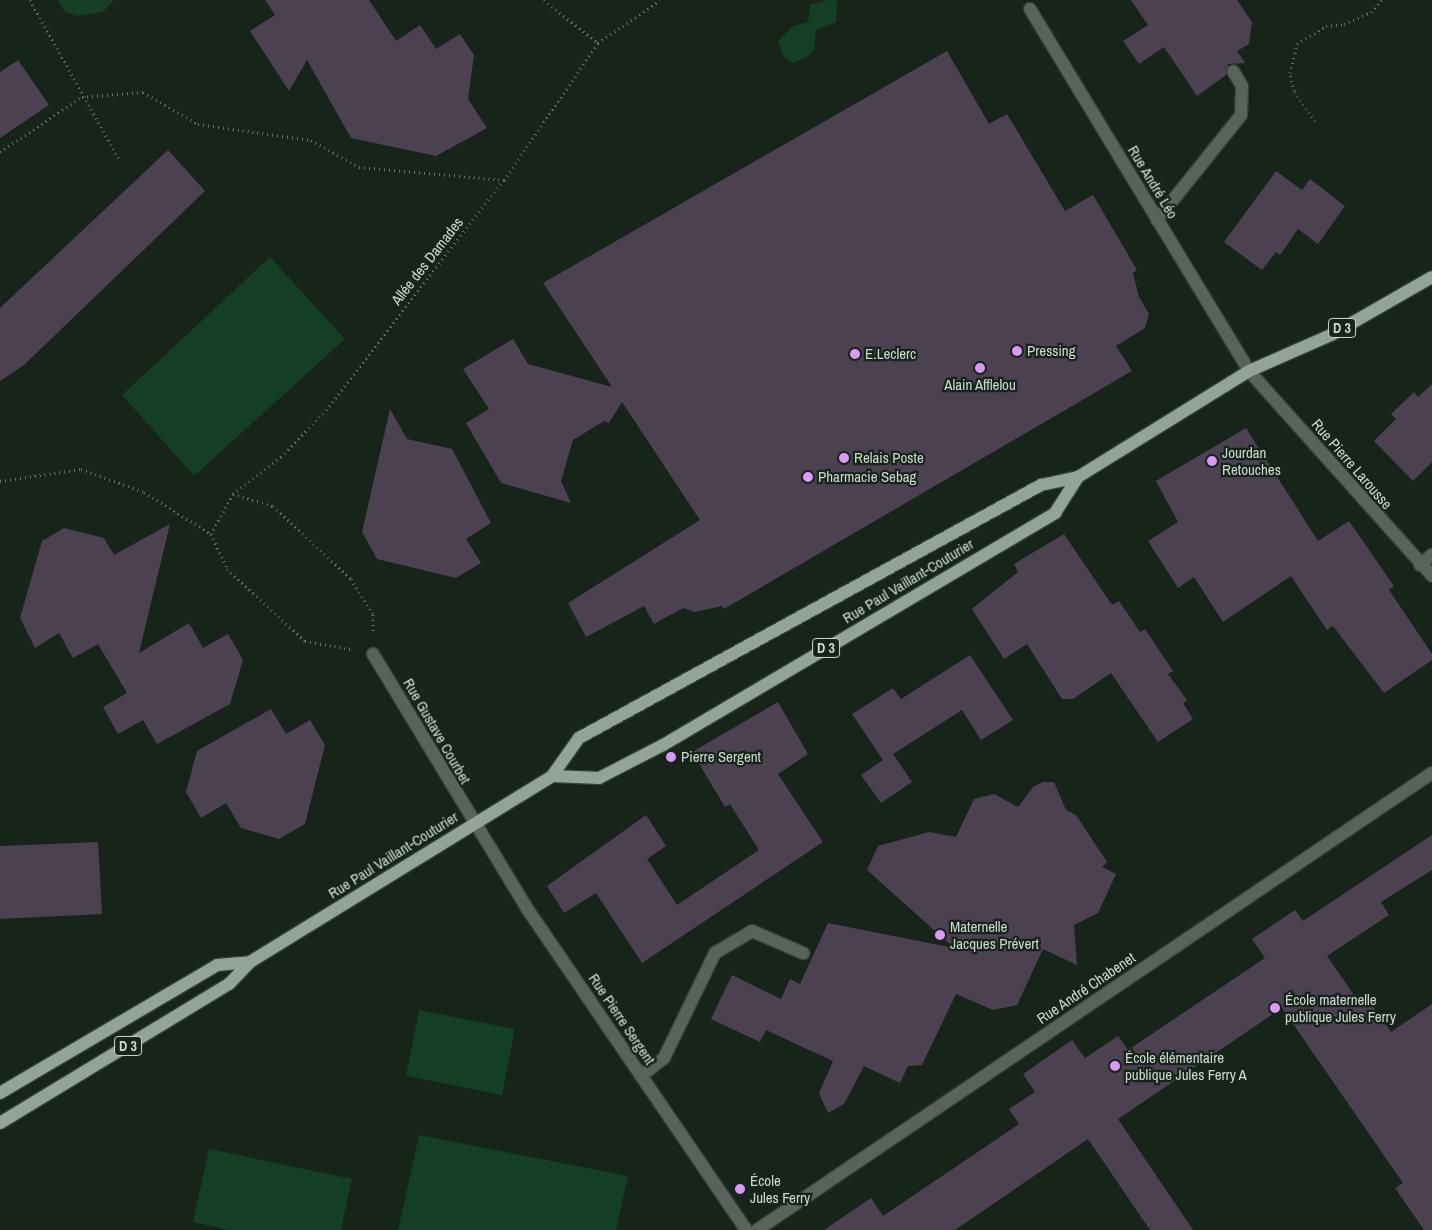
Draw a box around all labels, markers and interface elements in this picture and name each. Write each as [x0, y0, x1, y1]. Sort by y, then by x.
street label: Rue André Léo [1124, 142, 1182, 222]
street label: Allée des Damades [387, 213, 467, 309]
road number: D 3 [1327, 316, 1357, 339]
place label: Pressing [1027, 342, 1076, 360]
place label: E.Leclerc [865, 345, 916, 363]
marker: Pressing [1011, 345, 1023, 357]
marker: E.Leclerc [849, 348, 861, 360]
marker: Alain Afflelou [974, 362, 986, 374]
place label: Alain Afflelou [944, 376, 1016, 394]
street label: Rue Pierre Larousse [1308, 415, 1396, 513]
place label: Jourdan Retouches [1222, 443, 1281, 478]
place label: Relais Poste [854, 449, 924, 467]
marker: Relais Poste [838, 452, 850, 464]
marker: Jourdan Retouches [1206, 455, 1218, 467]
place label: Pharmacie Sebag [818, 468, 916, 486]
marker: Pharmacie Sebag [802, 471, 814, 483]
street label: Rue Paul Vaillant-Couturier [839, 535, 977, 627]
road number: D 3 [811, 636, 841, 660]
street label: Rue Gustave Courbet [399, 675, 475, 787]
place label: Pierre Sergent [681, 748, 761, 766]
marker: Pierre Sergent [665, 751, 677, 763]
street label: Rue Paul Vaillant-Couturier [325, 808, 461, 902]
place label: Maternelle Jacques Prévert [950, 917, 1039, 952]
marker: Maternelle Jacques Prévert [934, 929, 946, 941]
street label: Rue André Chabenet [1033, 948, 1139, 1028]
street label: Rue Pierre Sergent [585, 970, 659, 1068]
place label: École maternelle publique Jules Ferry [1285, 990, 1396, 1025]
marker: École maternelle publique Jules Ferry [1269, 1002, 1281, 1014]
road number: D 3 [113, 1034, 143, 1058]
place label: École élémentaire publique Jules Ferry A [1125, 1048, 1247, 1083]
marker: École élémentaire publique Jules Ferry A [1109, 1060, 1121, 1072]
place label: École Jules Ferry [750, 1171, 810, 1206]
marker: École Jules Ferry [734, 1183, 746, 1195]

